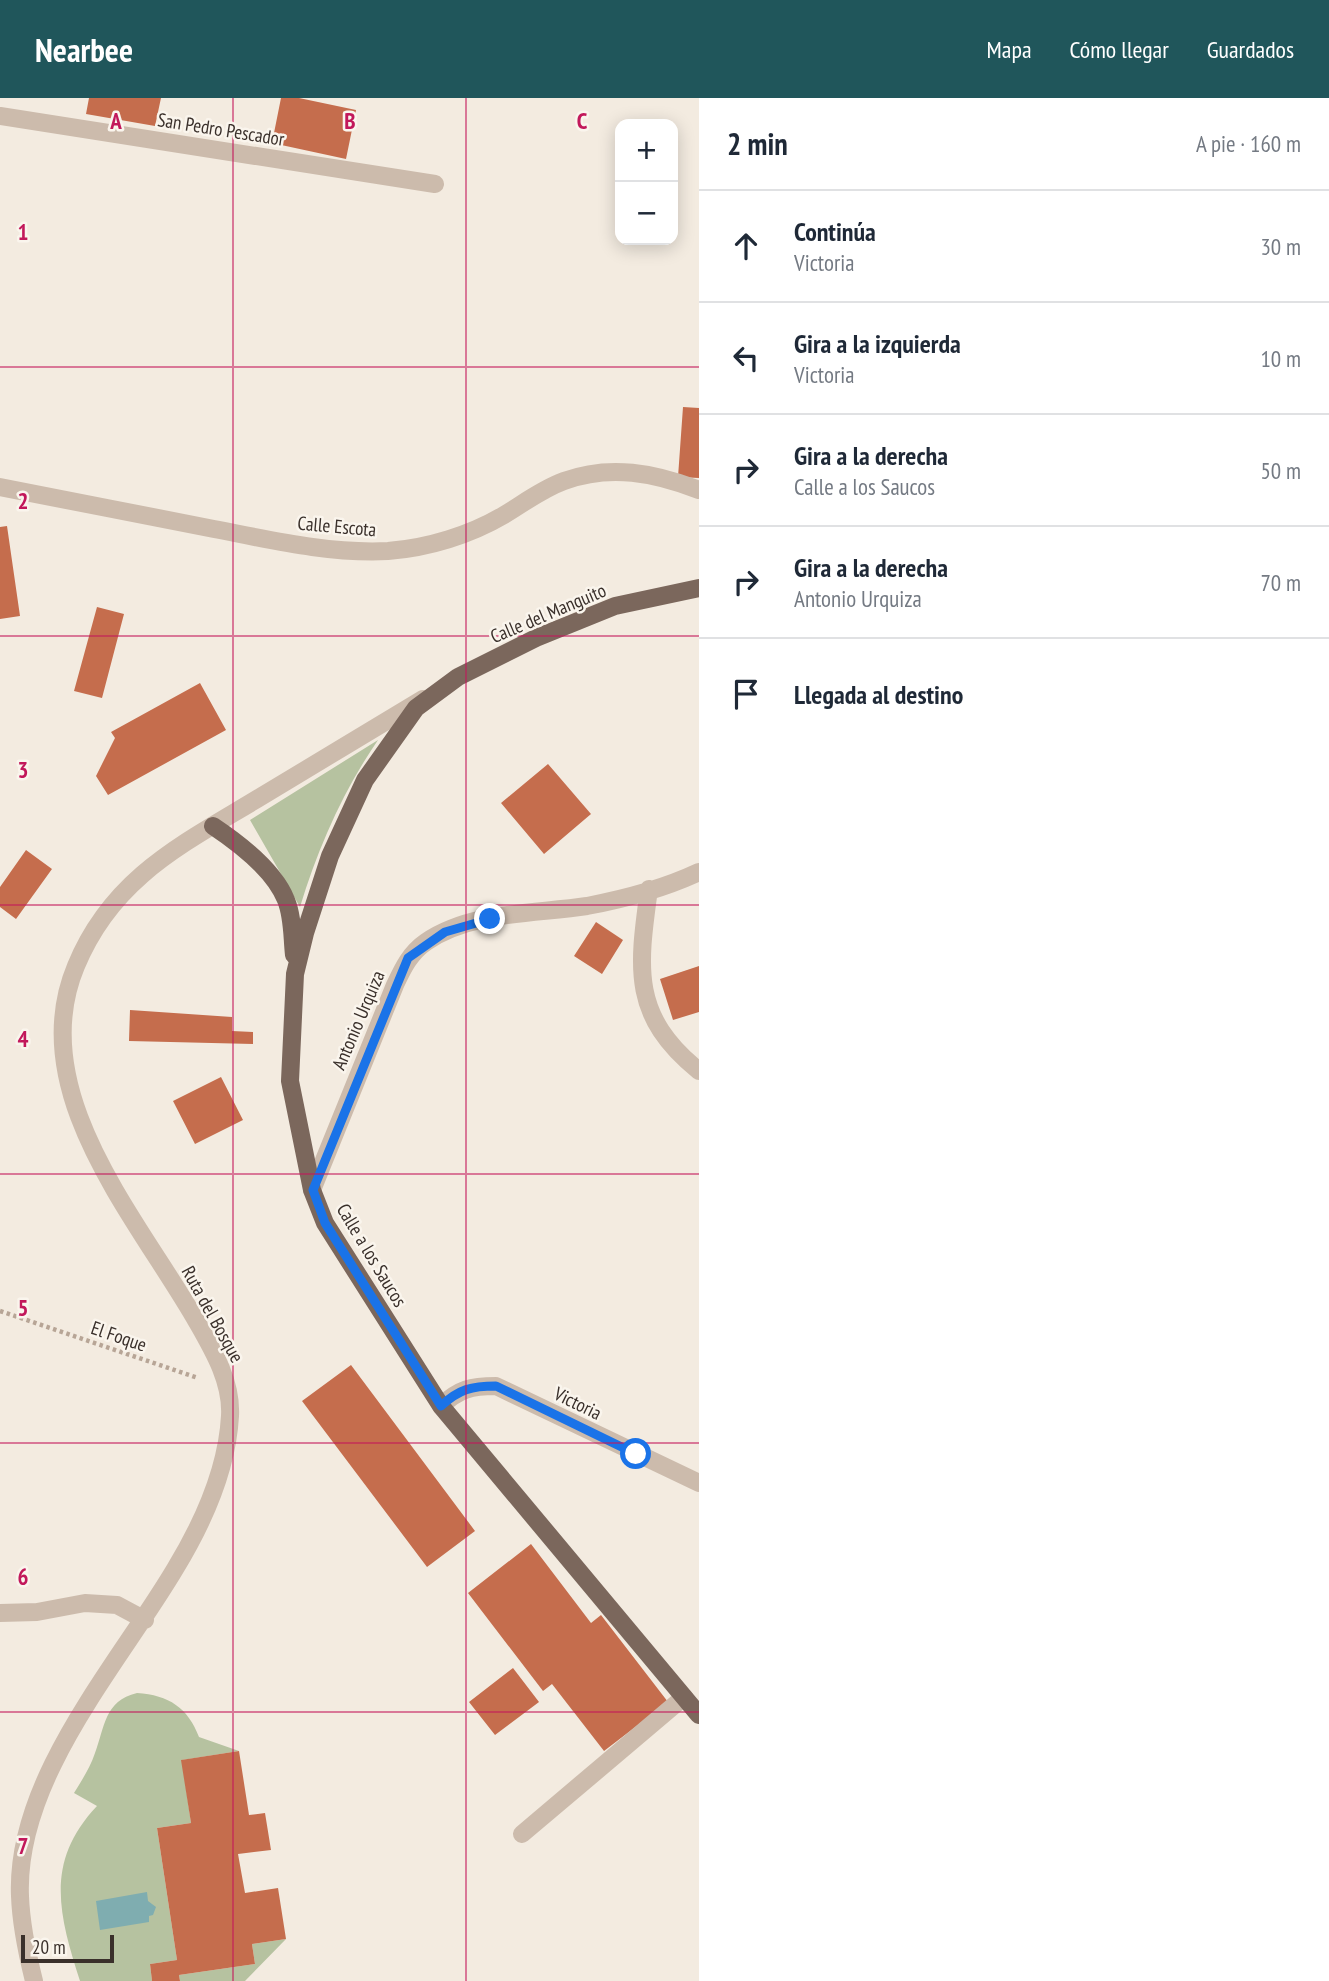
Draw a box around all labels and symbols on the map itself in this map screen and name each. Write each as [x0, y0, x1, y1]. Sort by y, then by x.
text: A [109, 106, 122, 135]
text: B [344, 106, 356, 135]
text: C [577, 106, 588, 135]
street label: San Pedro Pescador [156, 107, 287, 151]
text: 1 [18, 217, 29, 246]
text: 2 [18, 486, 29, 515]
street label: Calle Escota [297, 511, 377, 541]
street label: Calle del Manguito [487, 578, 609, 648]
text: 3 [18, 755, 29, 784]
route end [474, 903, 505, 934]
street label: Antonio Urquiza [326, 967, 390, 1073]
text: 4 [18, 1024, 29, 1053]
street label: Calle a los Saucos [332, 1199, 412, 1311]
street label: Ruta del Bosque [177, 1262, 249, 1367]
text: 5 [18, 1293, 29, 1322]
street label: El Foque [88, 1315, 150, 1357]
street label: Victoria [549, 1381, 606, 1425]
route start [620, 1438, 651, 1469]
text: 6 [18, 1562, 29, 1591]
text: 7 [18, 1831, 29, 1860]
scale bar [21, 1932, 114, 1964]

